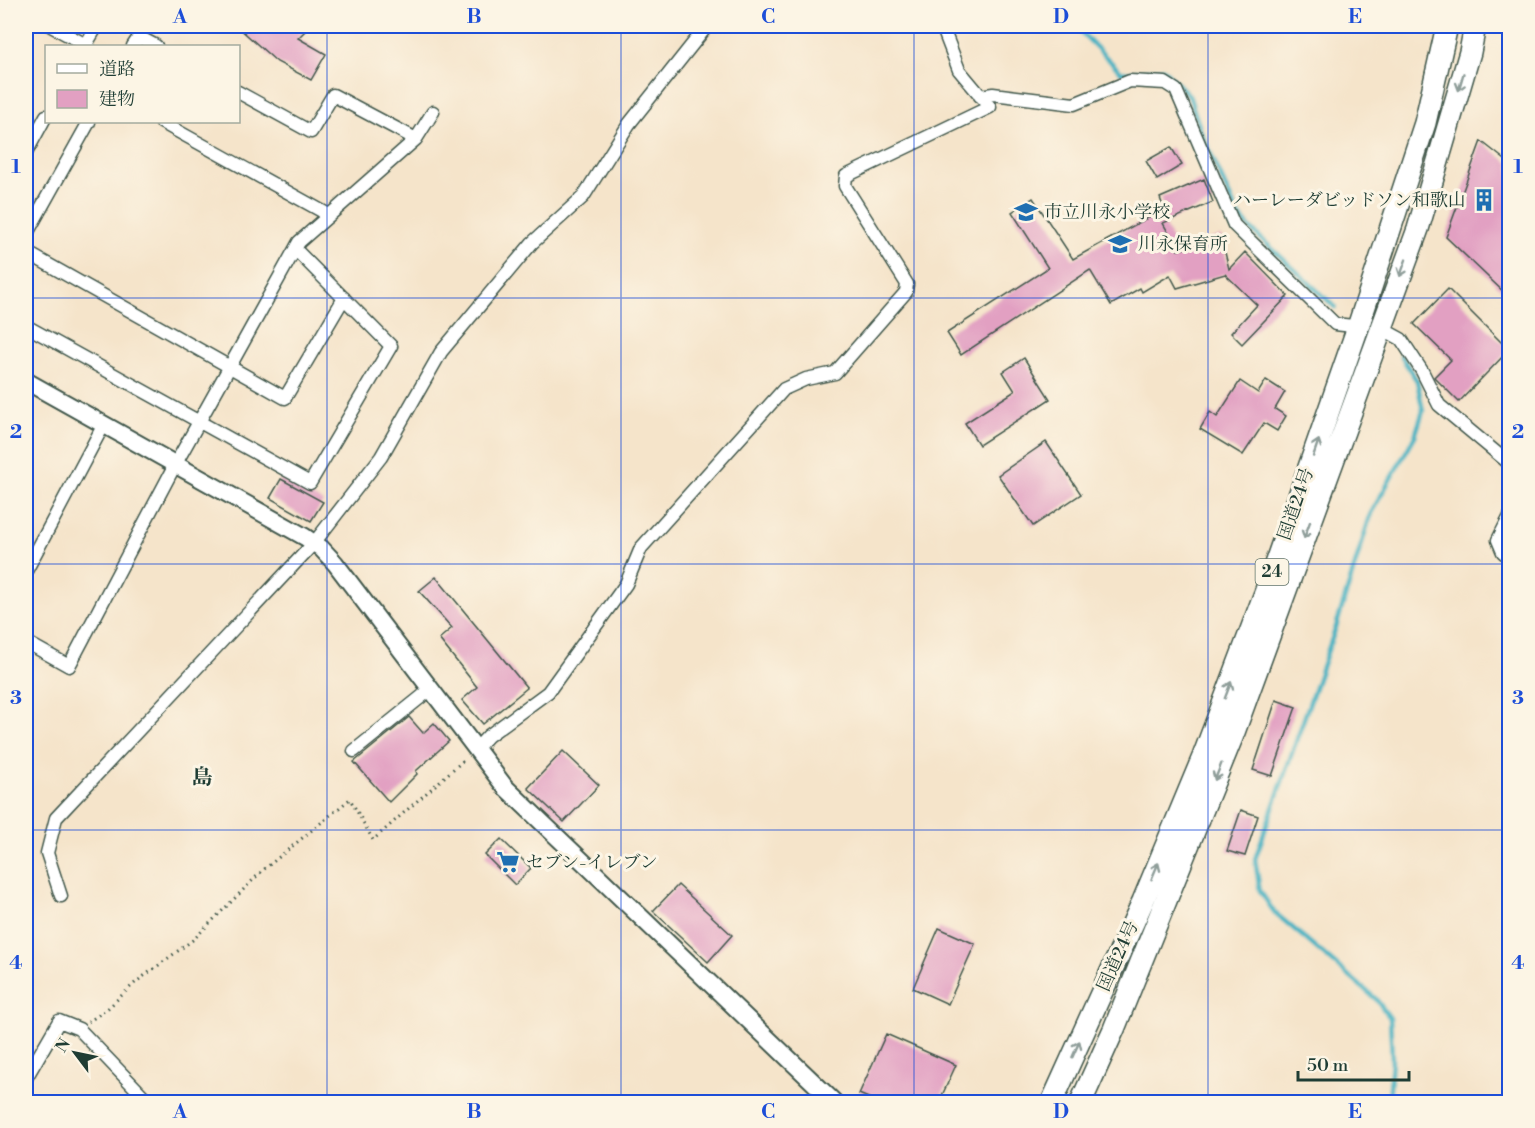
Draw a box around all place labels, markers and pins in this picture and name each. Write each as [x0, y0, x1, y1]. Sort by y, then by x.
building icon: ハーレーダビッドソン和歌山 [1471, 187, 1497, 213]
place label: ハーレーダビッドソン和歌山 [1233, 189, 1466, 212]
school or university icon: 市立川永小学校 [1013, 199, 1039, 225]
place label: 市立川永小学校 [1044, 201, 1170, 224]
school or university icon: 川永保育所 [1107, 231, 1133, 257]
place label: 川永保育所 [1138, 233, 1228, 256]
supermarket icon: セブン-イレブン [495, 849, 521, 875]
place label: セブン-イレブン [526, 851, 658, 874]

